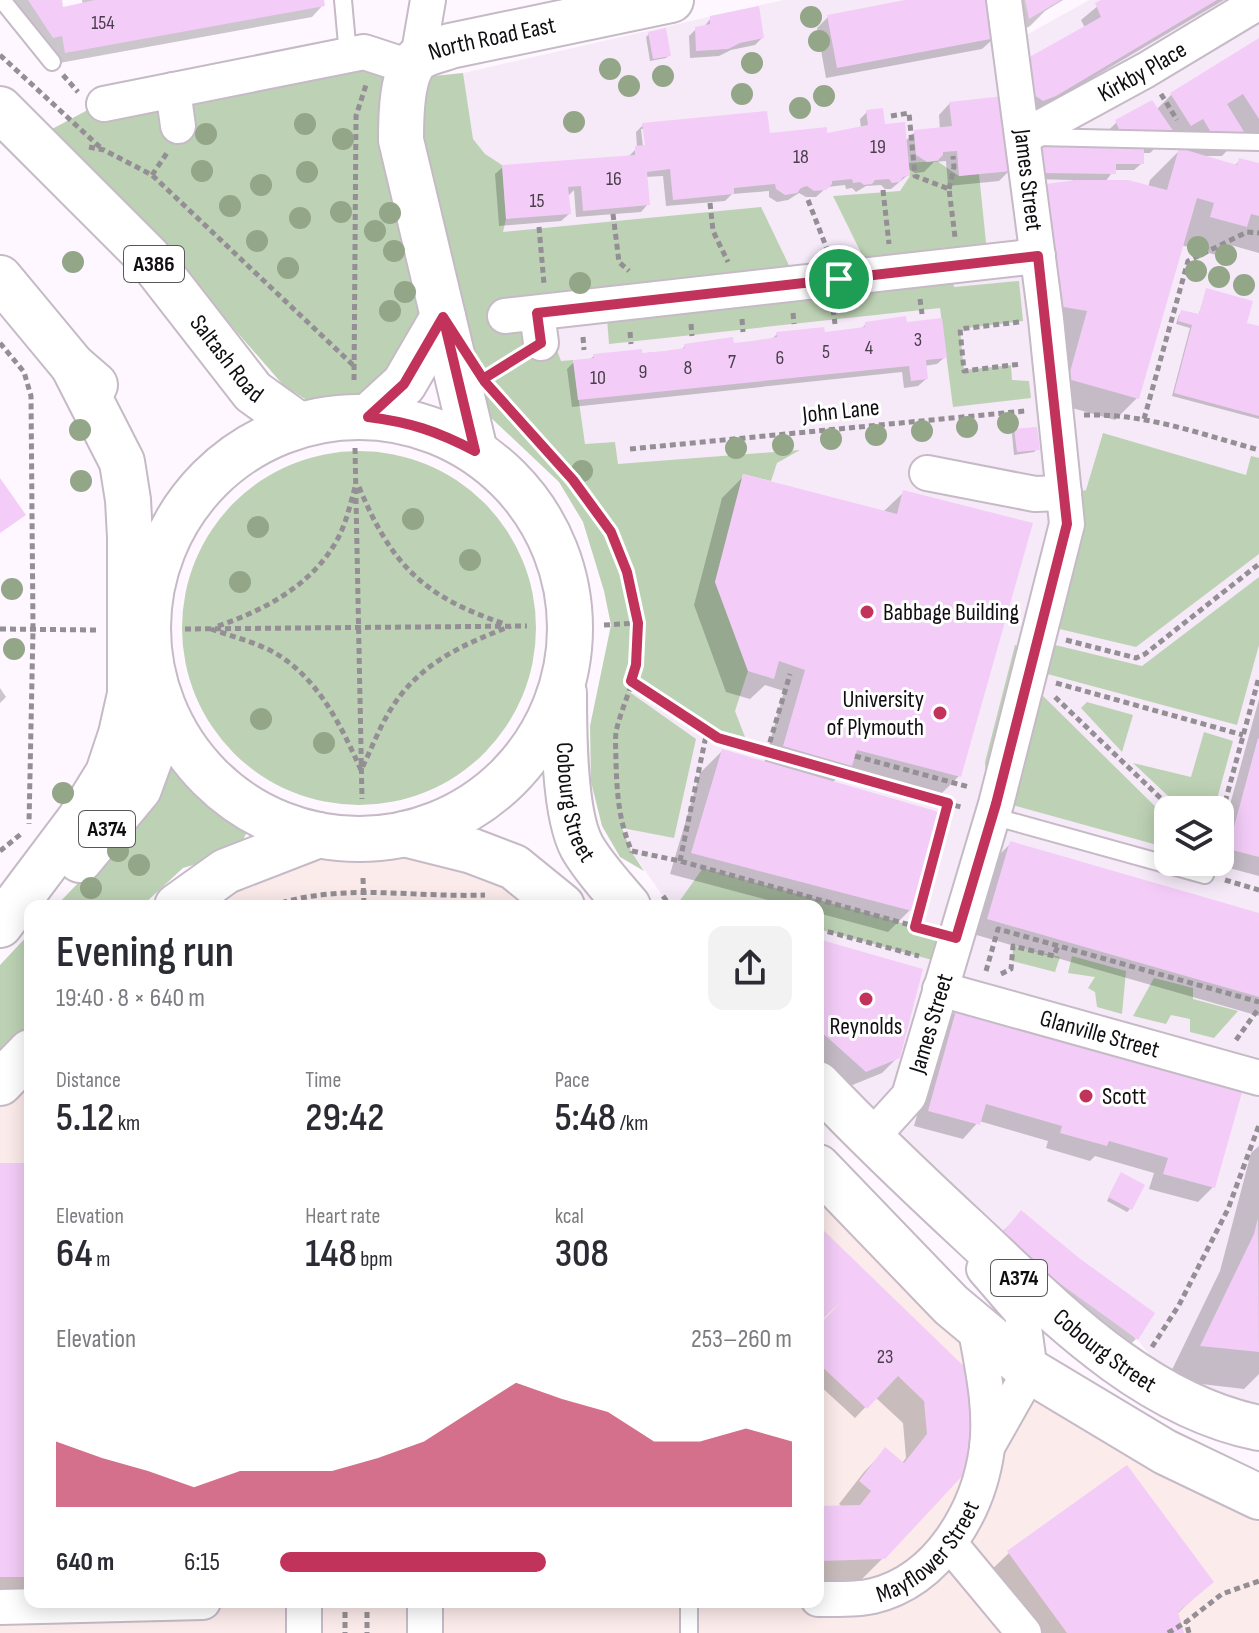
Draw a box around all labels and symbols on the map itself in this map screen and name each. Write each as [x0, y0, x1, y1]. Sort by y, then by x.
street label: North Road East [425, 10, 558, 67]
house number: 154 [91, 11, 115, 35]
street label: Kirkby Place [1093, 35, 1192, 108]
street label: James Street [1007, 126, 1049, 233]
house number: 19 [870, 135, 886, 159]
house number: 18 [793, 145, 809, 169]
house number: 16 [606, 167, 622, 191]
house number: 15 [529, 189, 545, 213]
pin [805, 245, 873, 313]
road number: A386 [124, 246, 184, 282]
street label: Saltash Road [184, 309, 269, 409]
house number: 3 [914, 328, 922, 352]
house number: 4 [865, 336, 873, 360]
house number: 5 [822, 340, 830, 364]
house number: 6 [776, 346, 784, 370]
house number: 7 [728, 350, 736, 374]
house number: 8 [684, 356, 692, 380]
house number: 9 [639, 360, 647, 384]
house number: 10 [590, 366, 606, 390]
street label: John Lane [800, 393, 881, 430]
place label: Babbage Building [883, 598, 1019, 627]
marker: Babbage Building [858, 603, 876, 621]
place label: University of Plymouth [827, 685, 924, 742]
marker: University of Plymouth [931, 704, 949, 722]
street label: Cobourg Street [550, 741, 602, 867]
road number: A374 [79, 811, 135, 847]
street label: James Street [902, 970, 959, 1077]
marker: Reynolds [857, 990, 875, 1008]
street label: Glanville Street [1037, 1003, 1163, 1064]
place label: Reynolds [830, 1012, 902, 1041]
place label: Scott [1102, 1082, 1146, 1111]
marker: Scott [1077, 1087, 1095, 1105]
road number: A374 [991, 1260, 1047, 1296]
street label: Cobourg Street [1047, 1302, 1162, 1399]
house number: 23 [877, 1345, 893, 1369]
street label: Mayflower Street [872, 1496, 986, 1609]

